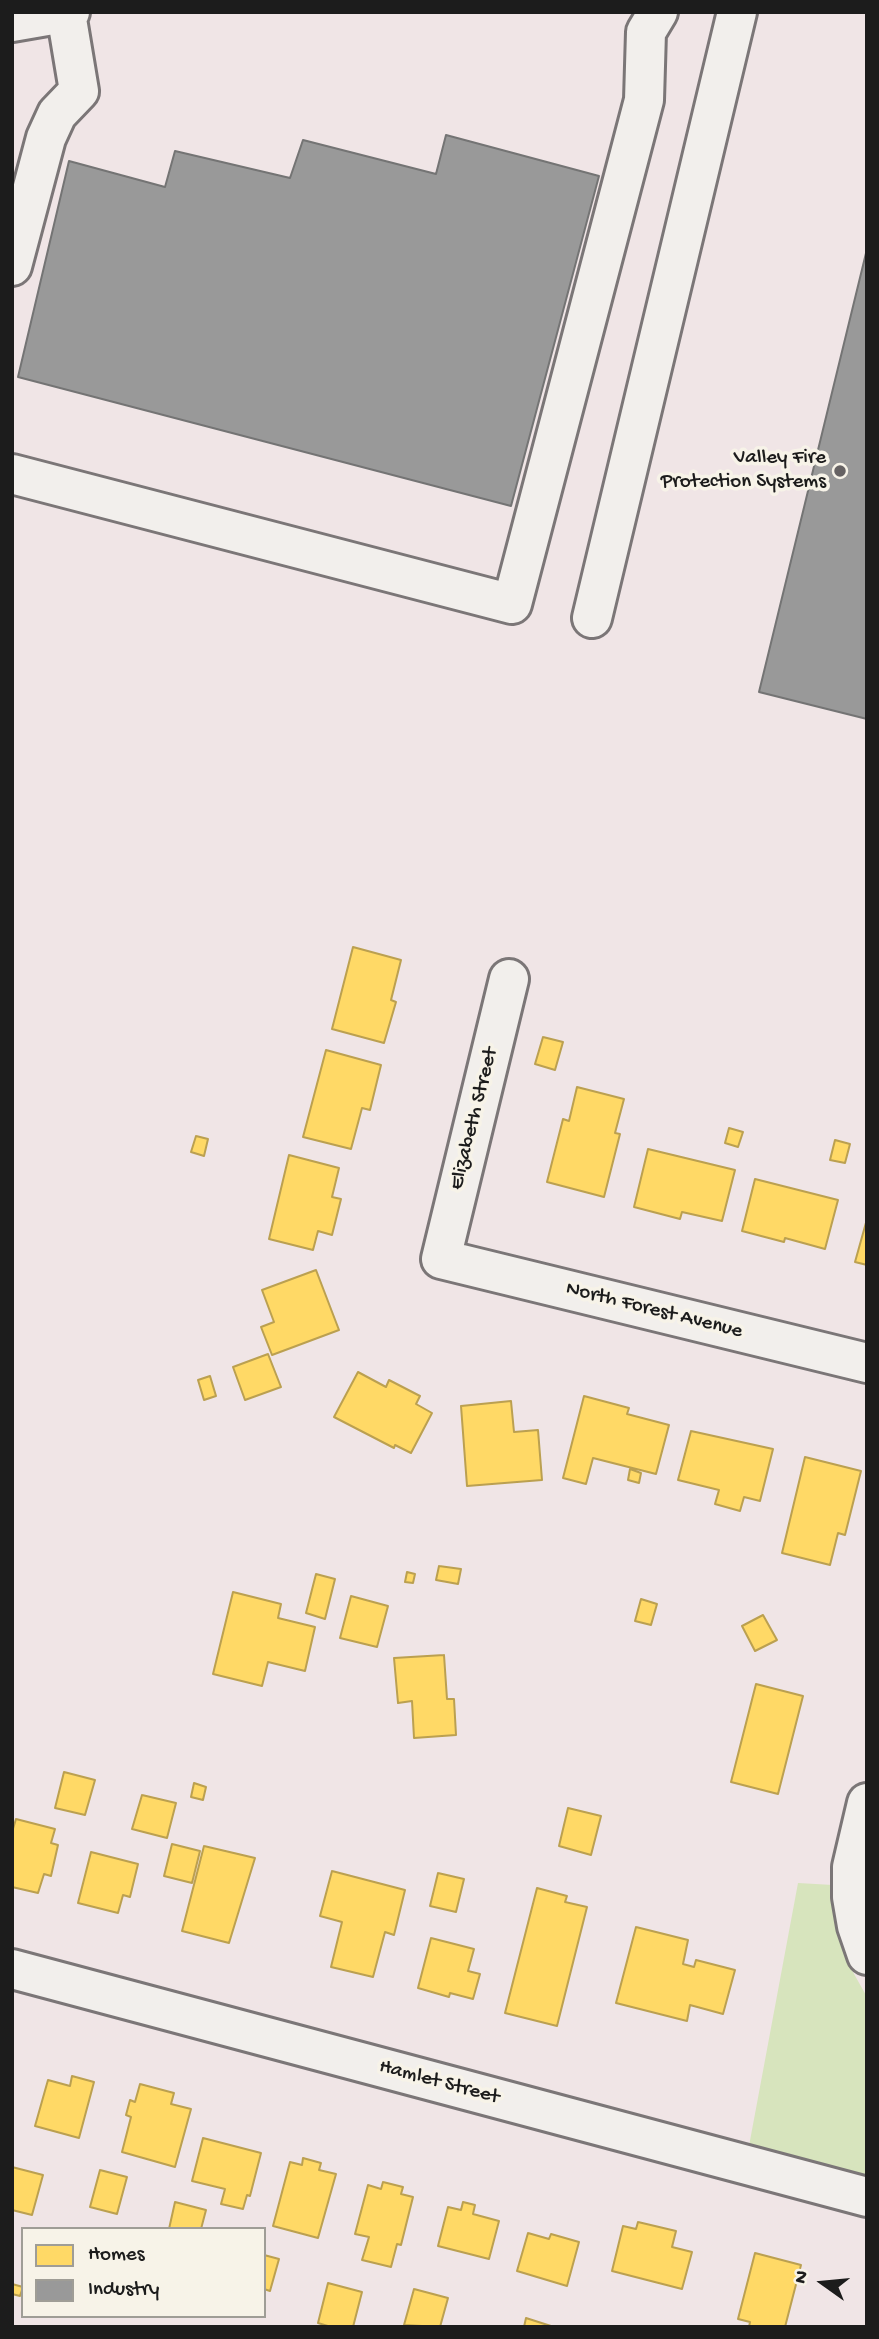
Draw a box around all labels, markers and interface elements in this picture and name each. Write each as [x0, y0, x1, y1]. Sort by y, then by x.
place label: Valley Fire Protection Systems [661, 446, 826, 496]
marker: Valley Fire Protection Systems [832, 463, 848, 479]
street label: Elizabeth Street [445, 1045, 505, 1193]
street label: North Forest Avenue [563, 1277, 745, 1345]
street label: Hamlet Street [376, 2055, 502, 2111]
legend [21, 2227, 266, 2318]
text: Homes [88, 2243, 144, 2268]
north arrow [788, 2248, 858, 2318]
text: N [790, 2268, 815, 2286]
text: Industry [88, 2278, 159, 2303]

